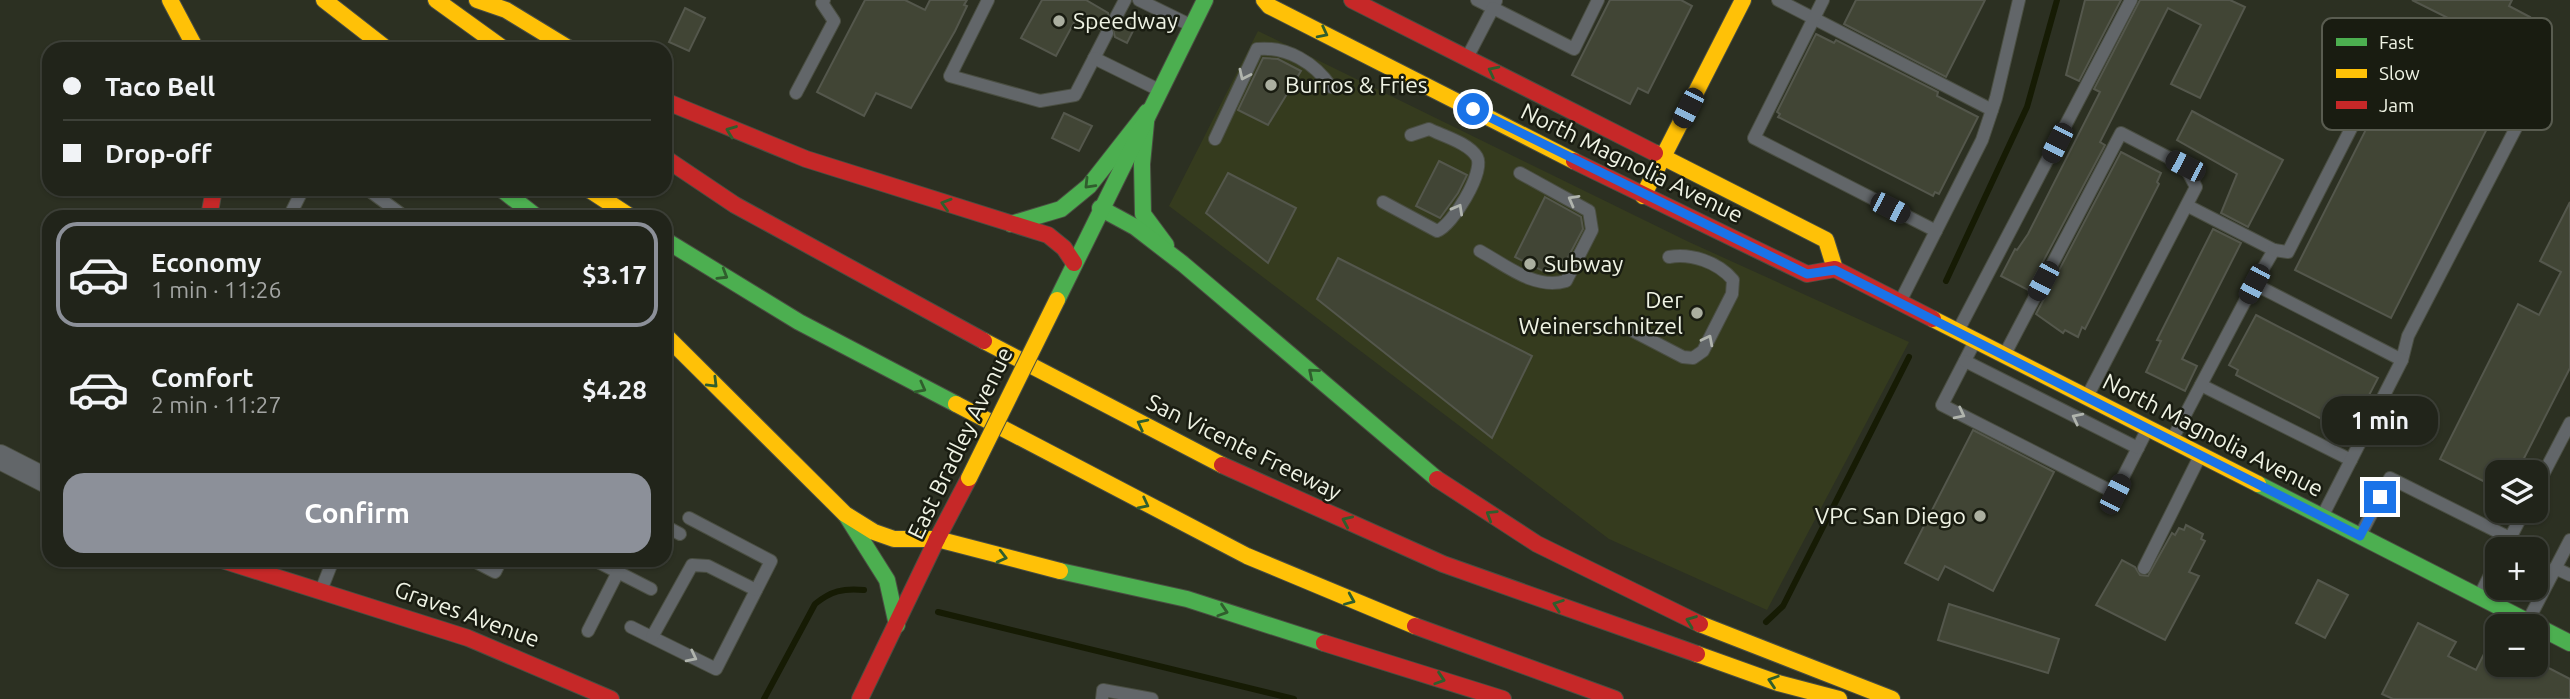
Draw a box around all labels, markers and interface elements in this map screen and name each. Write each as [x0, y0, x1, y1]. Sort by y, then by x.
place label: Speedway [1073, 8, 1178, 33]
marker: Speedway [1051, 13, 1067, 29]
legend [2322, 18, 2552, 130]
one-way arrow [1316, 25, 1328, 39]
text: Fast [2379, 31, 2414, 53]
text: Slow [2379, 62, 2420, 84]
one-way arrow [1488, 66, 1500, 80]
one-way arrow [1238, 68, 1252, 80]
text: Taco Bell [105, 72, 215, 101]
place label: Burros & Fries [1285, 72, 1428, 97]
marker: Burros & Fries [1263, 77, 1279, 93]
car [1670, 85, 1707, 131]
route start [1457, 93, 1489, 125]
text: Jam [2379, 94, 2415, 116]
street label: North Magnolia Avenue [1517, 98, 1747, 227]
car [2039, 120, 2076, 166]
one-way arrow [725, 125, 737, 139]
text: Drop-off [105, 139, 212, 168]
car [2162, 147, 2209, 185]
one-way arrow [1085, 176, 1098, 189]
car [1867, 189, 1914, 227]
one-way arrow [1568, 195, 1580, 208]
one-way arrow [940, 198, 952, 213]
one-way arrow [1450, 204, 1463, 217]
icon: car [67, 243, 130, 306]
text: Economy [151, 248, 261, 277]
place label: Subway [1544, 251, 1623, 276]
marker: Subway [1522, 256, 1538, 272]
car [2024, 258, 2063, 304]
text: $3.17 [582, 260, 647, 289]
car [2235, 261, 2274, 307]
one-way arrow [715, 267, 728, 280]
text: 1 min · 11:26 [151, 277, 282, 302]
place label: Der Weinerschnitzel [1519, 287, 1683, 338]
marker: Der Weinerschnitzel [1689, 305, 1705, 321]
one-way arrow [1700, 335, 1714, 347]
street label: East Bradley Avenue [902, 343, 1017, 543]
icon: car [67, 358, 130, 421]
text: Comfort [151, 363, 254, 392]
street label: North Magnolia Avenue [2099, 368, 2328, 501]
one-way arrow [1308, 369, 1321, 381]
text: $4.28 [582, 375, 647, 404]
one-way arrow [705, 375, 718, 388]
one-way arrow [914, 379, 926, 393]
street label: San Vicente Freeway [1143, 389, 1345, 505]
text: 2 min · 11:27 [151, 392, 282, 417]
callout: 1 min [2322, 396, 2438, 444]
one-way arrow [1953, 406, 1965, 419]
text: 1 min [2351, 408, 2409, 433]
one-way arrow [2072, 412, 2084, 426]
one-way arrow [1136, 418, 1149, 432]
map controls [2485, 460, 2548, 677]
button: layers [2485, 460, 2548, 523]
car [2097, 471, 2134, 517]
button: Confirm [63, 473, 651, 553]
route end [2364, 481, 2396, 513]
one-way arrow [1137, 495, 1150, 509]
place label: VPC San Diego [1815, 503, 1966, 528]
marker: VPC San Diego [1972, 508, 1988, 524]
one-way arrow [1485, 510, 1498, 523]
one-way arrow [1342, 515, 1354, 529]
button: + [2485, 537, 2548, 600]
one-way arrow [996, 549, 1008, 563]
street label: Graves Avenue [391, 576, 543, 651]
one-way arrow [1343, 592, 1356, 606]
one-way arrow [1553, 599, 1565, 613]
one-way arrow [1217, 602, 1229, 617]
button: − [2485, 614, 2548, 677]
one-way arrow [1686, 615, 1698, 629]
one-way arrow [685, 649, 697, 663]
one-way arrow [1434, 671, 1446, 686]
one-way arrow [1767, 675, 1779, 689]

